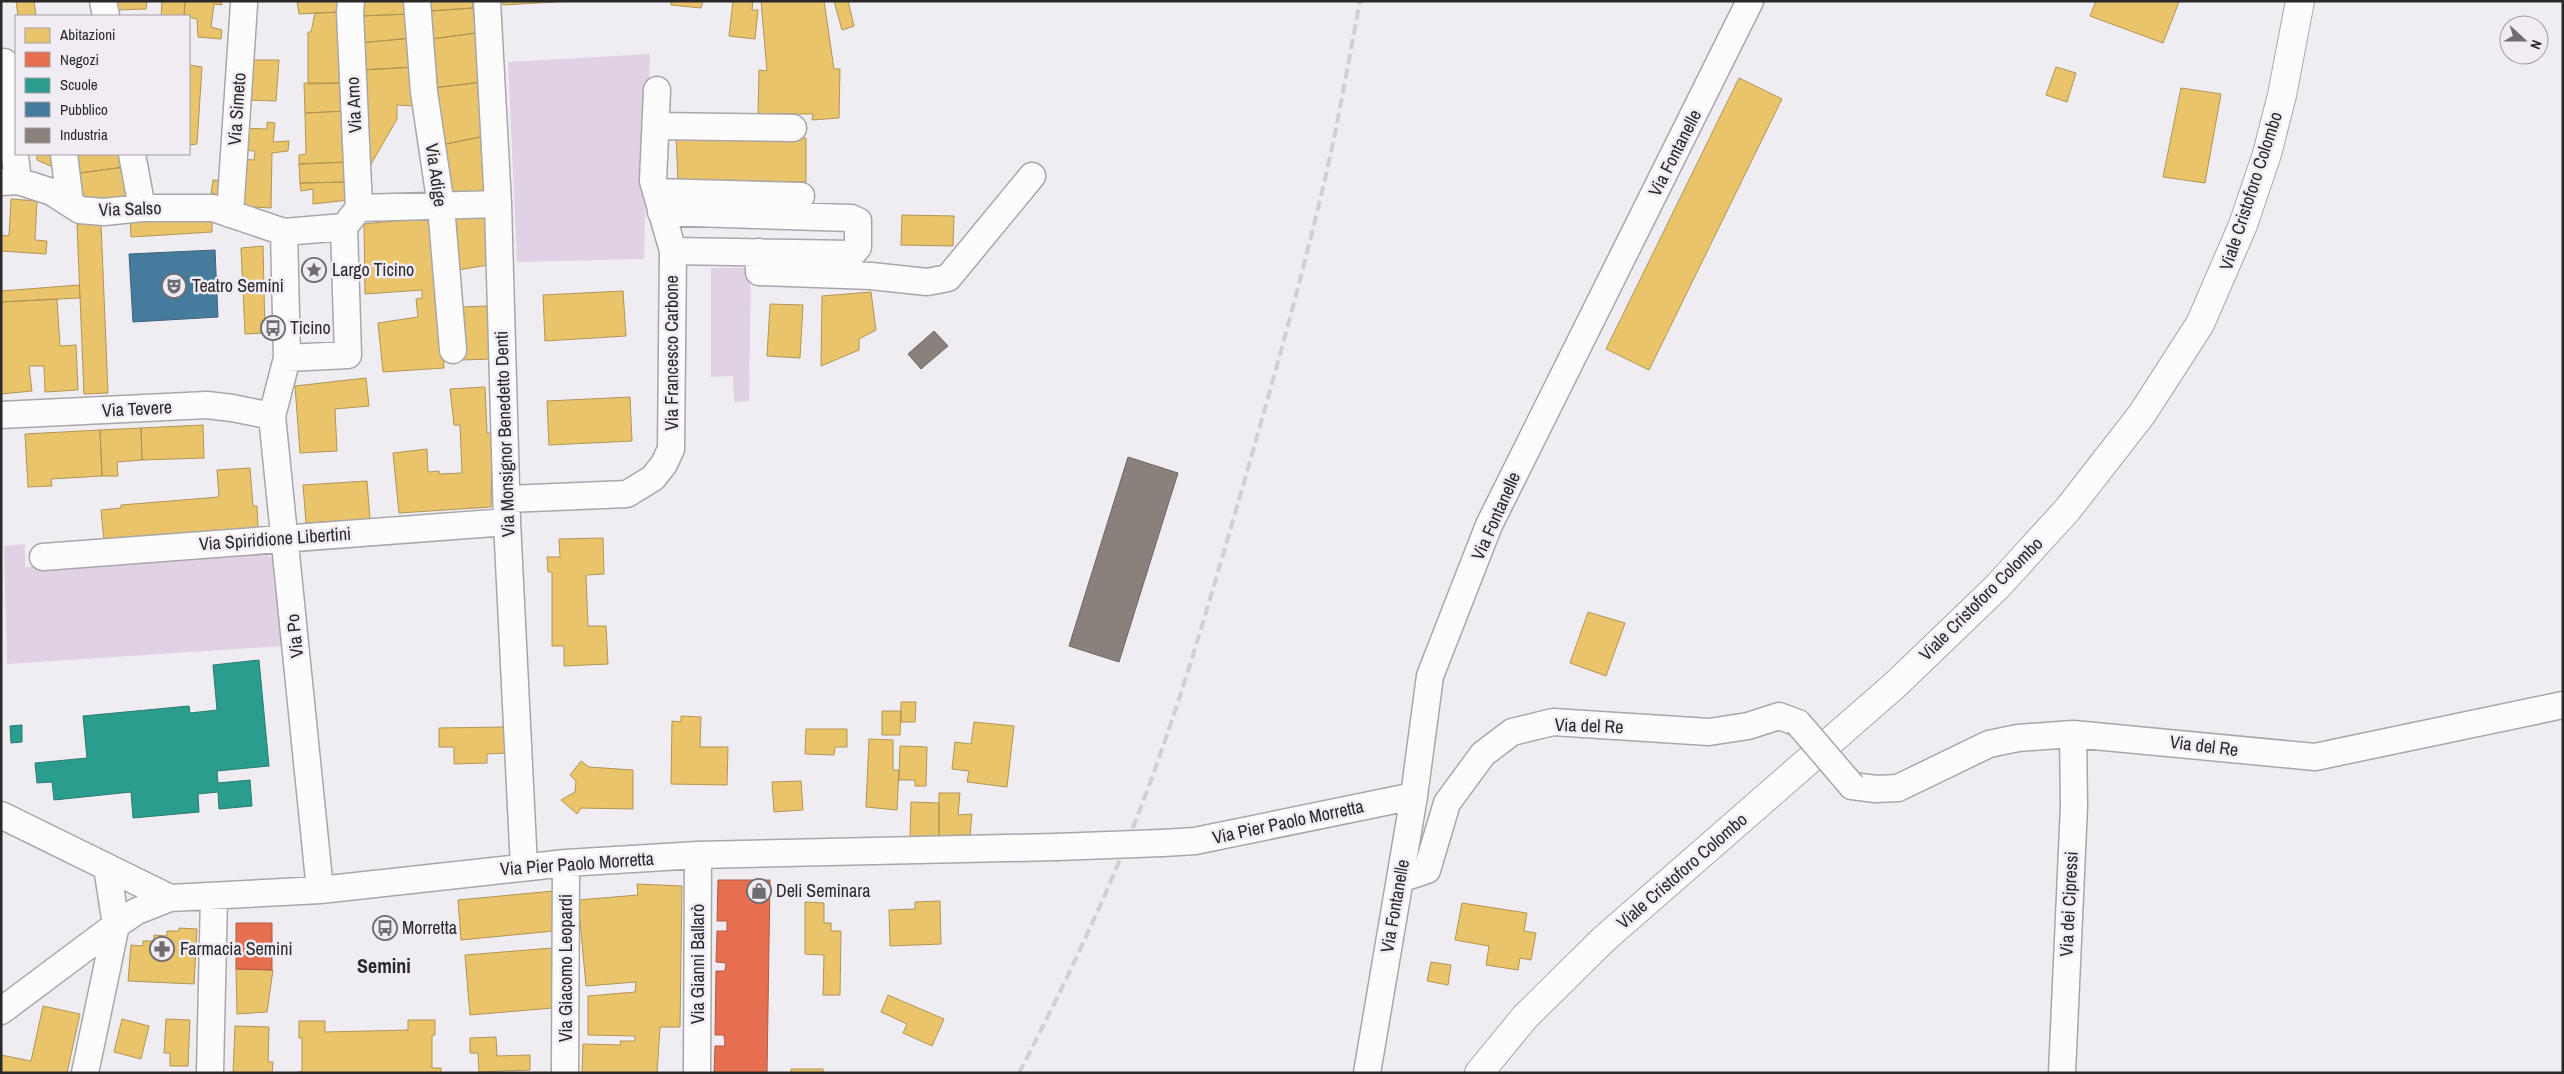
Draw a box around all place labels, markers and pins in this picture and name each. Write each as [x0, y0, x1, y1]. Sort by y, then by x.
place icon: Largo Ticino [301, 257, 327, 283]
place label: Largo Ticino [332, 257, 414, 282]
theatre icon: Teatro Semini [161, 273, 187, 299]
place label: Teatro Semini [192, 273, 284, 298]
bus stop icon: Ticino [260, 315, 286, 341]
place label: Ticino [290, 315, 331, 340]
shop icon: Deli Seminara [746, 878, 772, 904]
place label: Deli Seminara [776, 878, 870, 903]
bus stop icon: Morretta [372, 915, 398, 941]
place label: Morretta [402, 915, 457, 940]
pharmacy icon: Farmacia Semini [149, 936, 175, 962]
place label: Farmacia Semini [180, 936, 292, 961]

